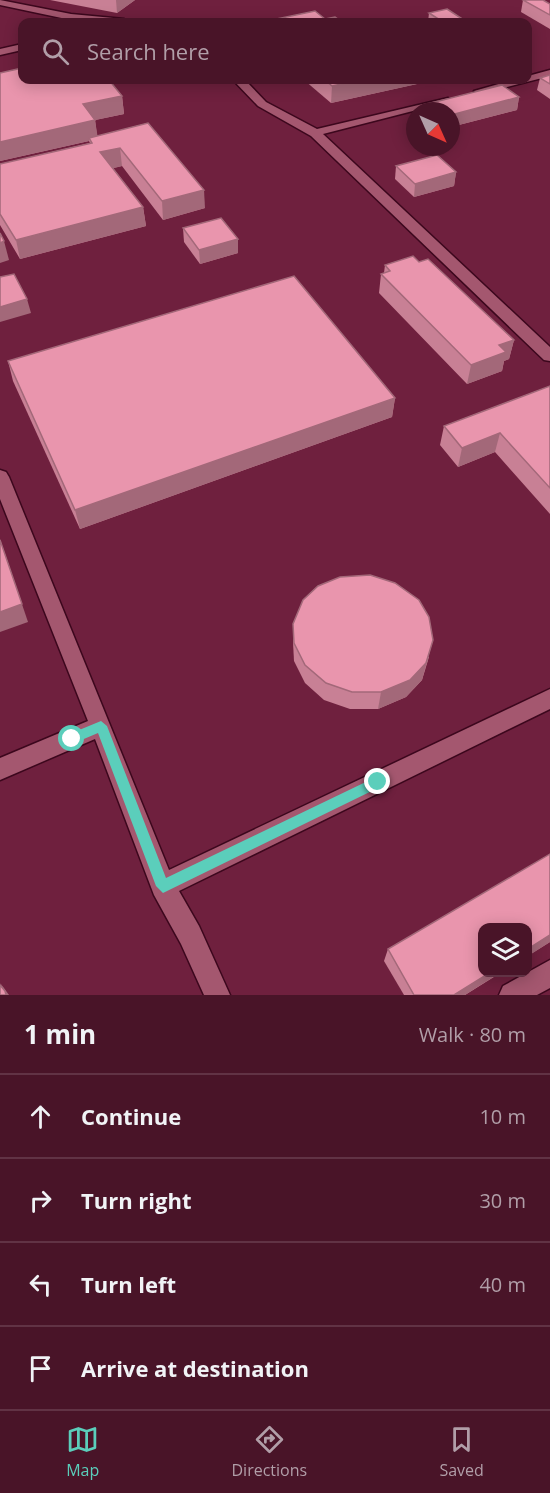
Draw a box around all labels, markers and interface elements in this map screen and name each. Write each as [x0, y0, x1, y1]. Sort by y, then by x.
search box [18, 18, 532, 84]
icon: search [39, 35, 72, 68]
text: Search here [87, 36, 210, 66]
north arrow [406, 102, 460, 156]
route start [58, 725, 84, 751]
route end [364, 768, 390, 794]
map controls [478, 923, 532, 977]
button: layers [478, 923, 532, 977]
text: 1 min [24, 1016, 96, 1052]
text: Walk · 80 m [419, 1021, 526, 1048]
icon: ahead [24, 1100, 57, 1133]
text: Continue [81, 1101, 181, 1131]
text: 10 m [479, 1103, 526, 1130]
icon: right [24, 1184, 57, 1217]
text: Turn right [81, 1185, 192, 1215]
text: 30 m [479, 1187, 526, 1214]
icon: left [24, 1268, 57, 1301]
text: Turn left [81, 1269, 176, 1299]
text: 40 m [479, 1271, 526, 1298]
icon: arrive [24, 1352, 57, 1385]
text: Arrive at destination [81, 1353, 309, 1383]
tab: Map [66, 1423, 99, 1481]
tab: Directions [232, 1423, 307, 1481]
tab: Saved [439, 1423, 484, 1481]

